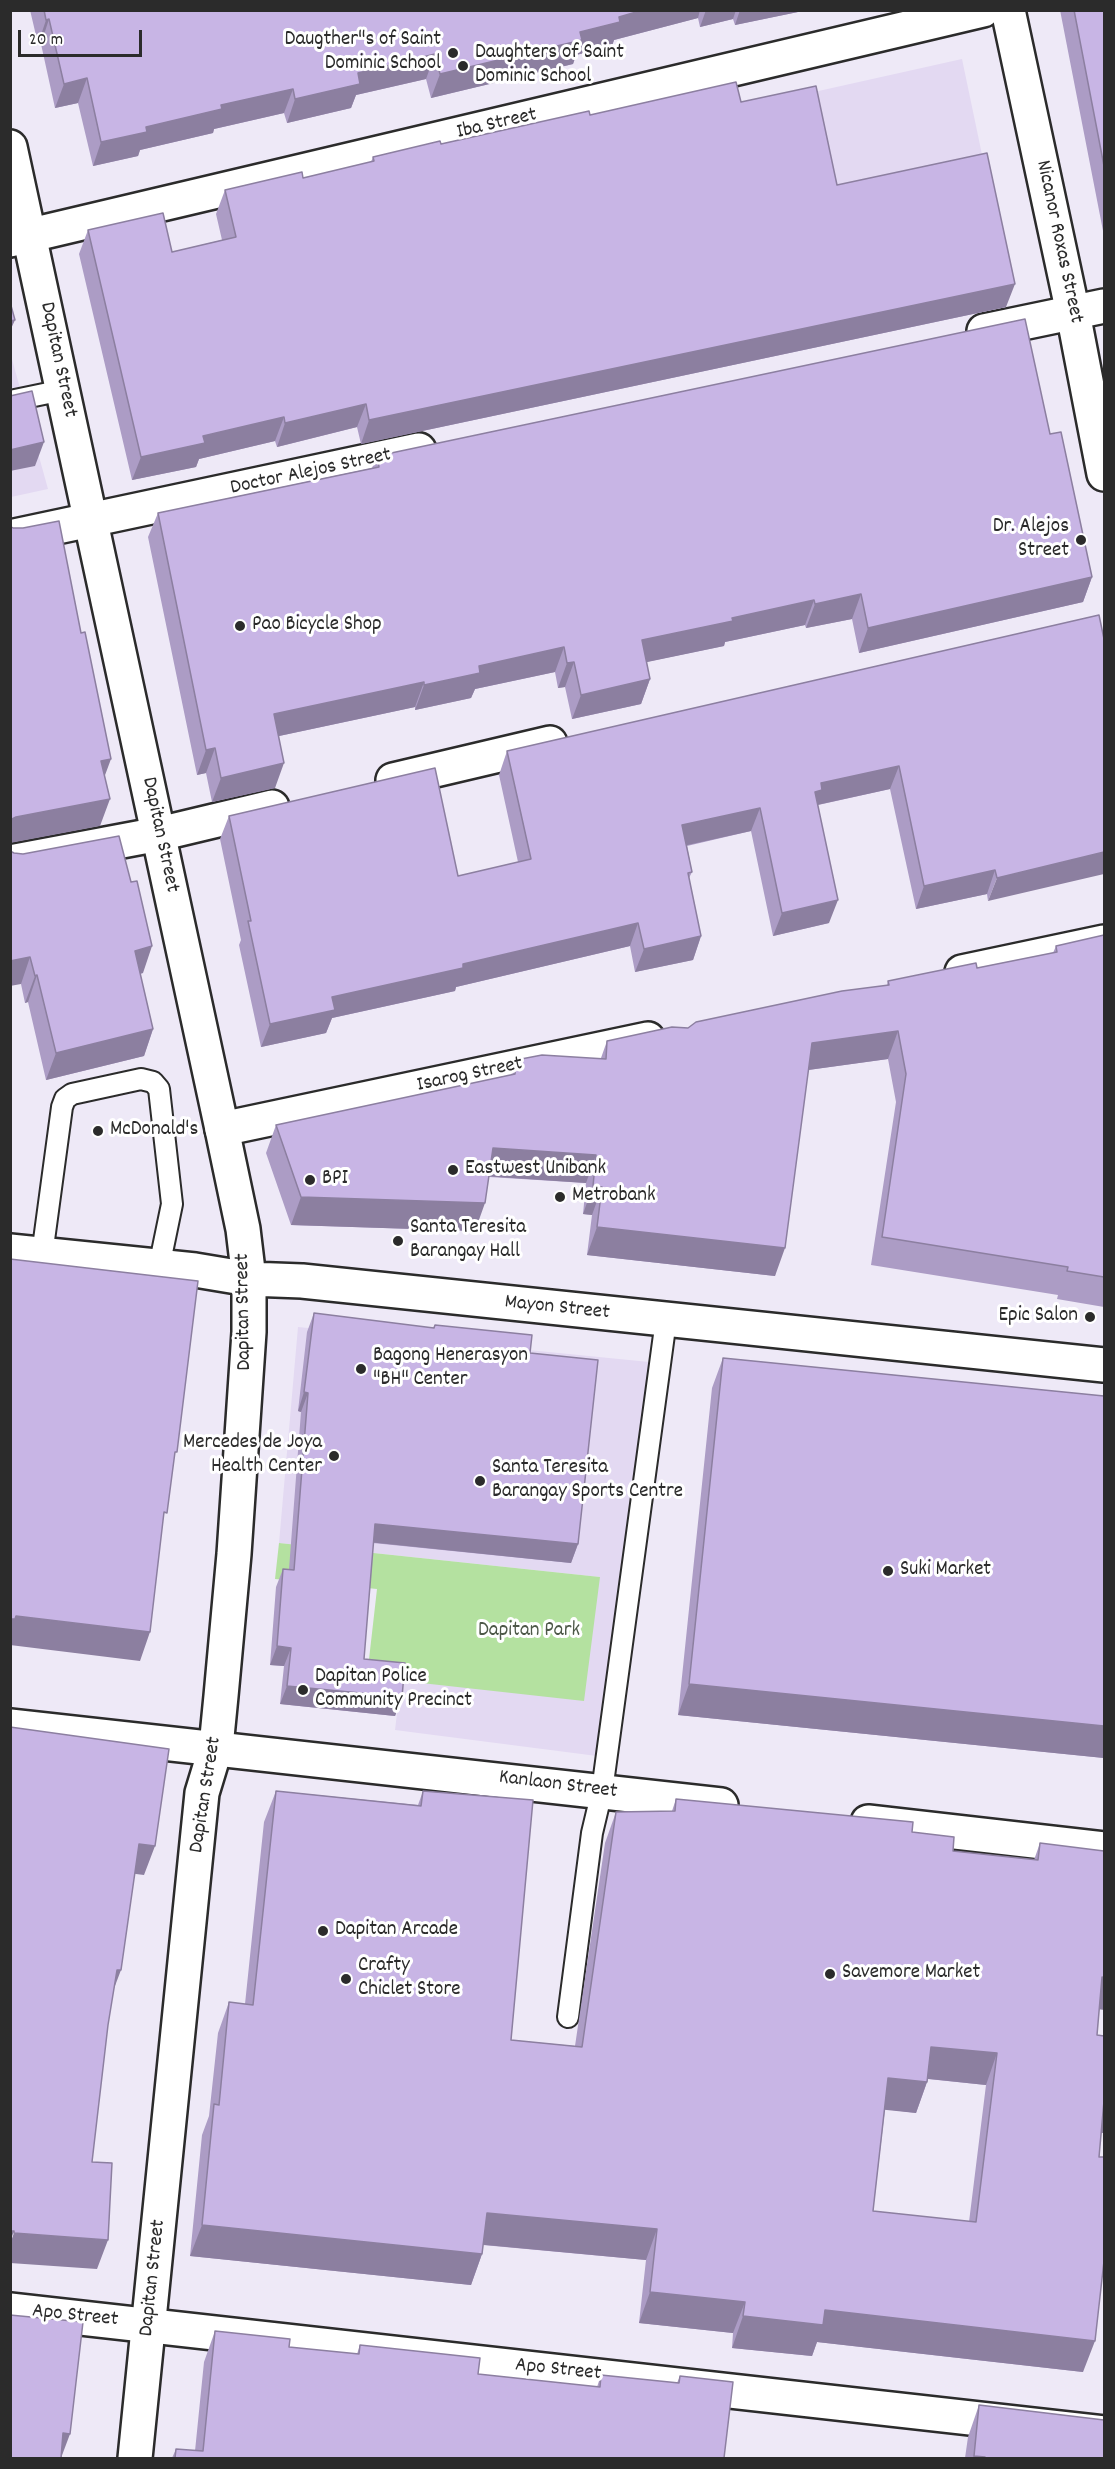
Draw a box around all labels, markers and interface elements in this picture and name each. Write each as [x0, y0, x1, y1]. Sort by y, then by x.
scale bar [21, 18, 146, 56]
text: 20 m [29, 28, 63, 53]
place label: Daugther"s of Saint Dominic School [285, 28, 441, 78]
place label: Daughters of Saint Dominic School [475, 41, 624, 91]
marker: Daugther"s of Saint Dominic School [446, 46, 460, 60]
marker: Daughters of Saint Dominic School [456, 59, 470, 73]
street label: Iba Street [455, 104, 539, 146]
street label: Nicanor Roxas Street [1028, 158, 1088, 326]
street label: Dapitan Street [32, 300, 82, 420]
street label: Doctor Alejos Street [228, 444, 394, 502]
place label: Dr. Alejos Street [993, 515, 1069, 565]
marker: Dr. Alejos Street [1074, 533, 1088, 547]
place label: Pao Bicycle Shop [252, 613, 382, 639]
marker: Pao Bicycle Shop [233, 619, 247, 633]
street label: Dapitan Street [134, 775, 184, 895]
street label: Isarog Street [415, 1053, 525, 1099]
place label: McDonald's [110, 1118, 198, 1144]
marker: McDonald's [91, 1124, 105, 1138]
place label: Eastwest Unibank [465, 1157, 606, 1183]
marker: Eastwest Unibank [446, 1163, 460, 1177]
place label: BPI [322, 1167, 348, 1193]
marker: BPI [303, 1173, 317, 1187]
place label: Metrobank [572, 1184, 656, 1210]
marker: Metrobank [553, 1190, 567, 1204]
place label: Santa Teresita Barangay Hall [410, 1216, 526, 1266]
marker: Santa Teresita Barangay Hall [391, 1234, 405, 1248]
street label: Dapitan Street [231, 1253, 259, 1371]
street label: Mayon Street [503, 1291, 611, 1327]
place label: Epic Salon [999, 1304, 1078, 1330]
marker: Epic Salon [1083, 1310, 1097, 1324]
place label: Bagong Henerasyon "BH" Center [373, 1344, 528, 1394]
marker: Bagong Henerasyon "BH" Center [354, 1362, 368, 1376]
place label: Mercedes de Joya Health Center [183, 1431, 322, 1481]
marker: Mercedes de Joya Health Center [327, 1449, 341, 1463]
place label: Santa Teresita Barangay Sports Centre [492, 1456, 683, 1506]
marker: Santa Teresita Barangay Sports Centre [473, 1474, 487, 1488]
place label: Suki Market [900, 1558, 991, 1584]
marker: Suki Market [881, 1564, 895, 1578]
park label: Dapitan Park [478, 1619, 580, 1645]
place label: Dapitan Police Community Precinct [315, 1665, 472, 1715]
marker: Dapitan Police Community Precinct [296, 1683, 310, 1697]
street label: Dapitan Street [185, 1735, 229, 1855]
street label: Kanlaon Street [497, 1766, 619, 1806]
place label: Dapitan Arcade [335, 1918, 458, 1944]
marker: Dapitan Arcade [316, 1924, 330, 1938]
place label: Crafty Chiclet Store [358, 1954, 460, 2004]
place label: Savemore Market [842, 1961, 980, 1987]
marker: Savemore Market [823, 1967, 837, 1981]
marker: Crafty Chiclet Store [339, 1972, 353, 1986]
street label: Dapitan Street [135, 2218, 173, 2338]
street label: Apo Street [31, 2300, 119, 2334]
street label: Apo Street [514, 2354, 602, 2388]

